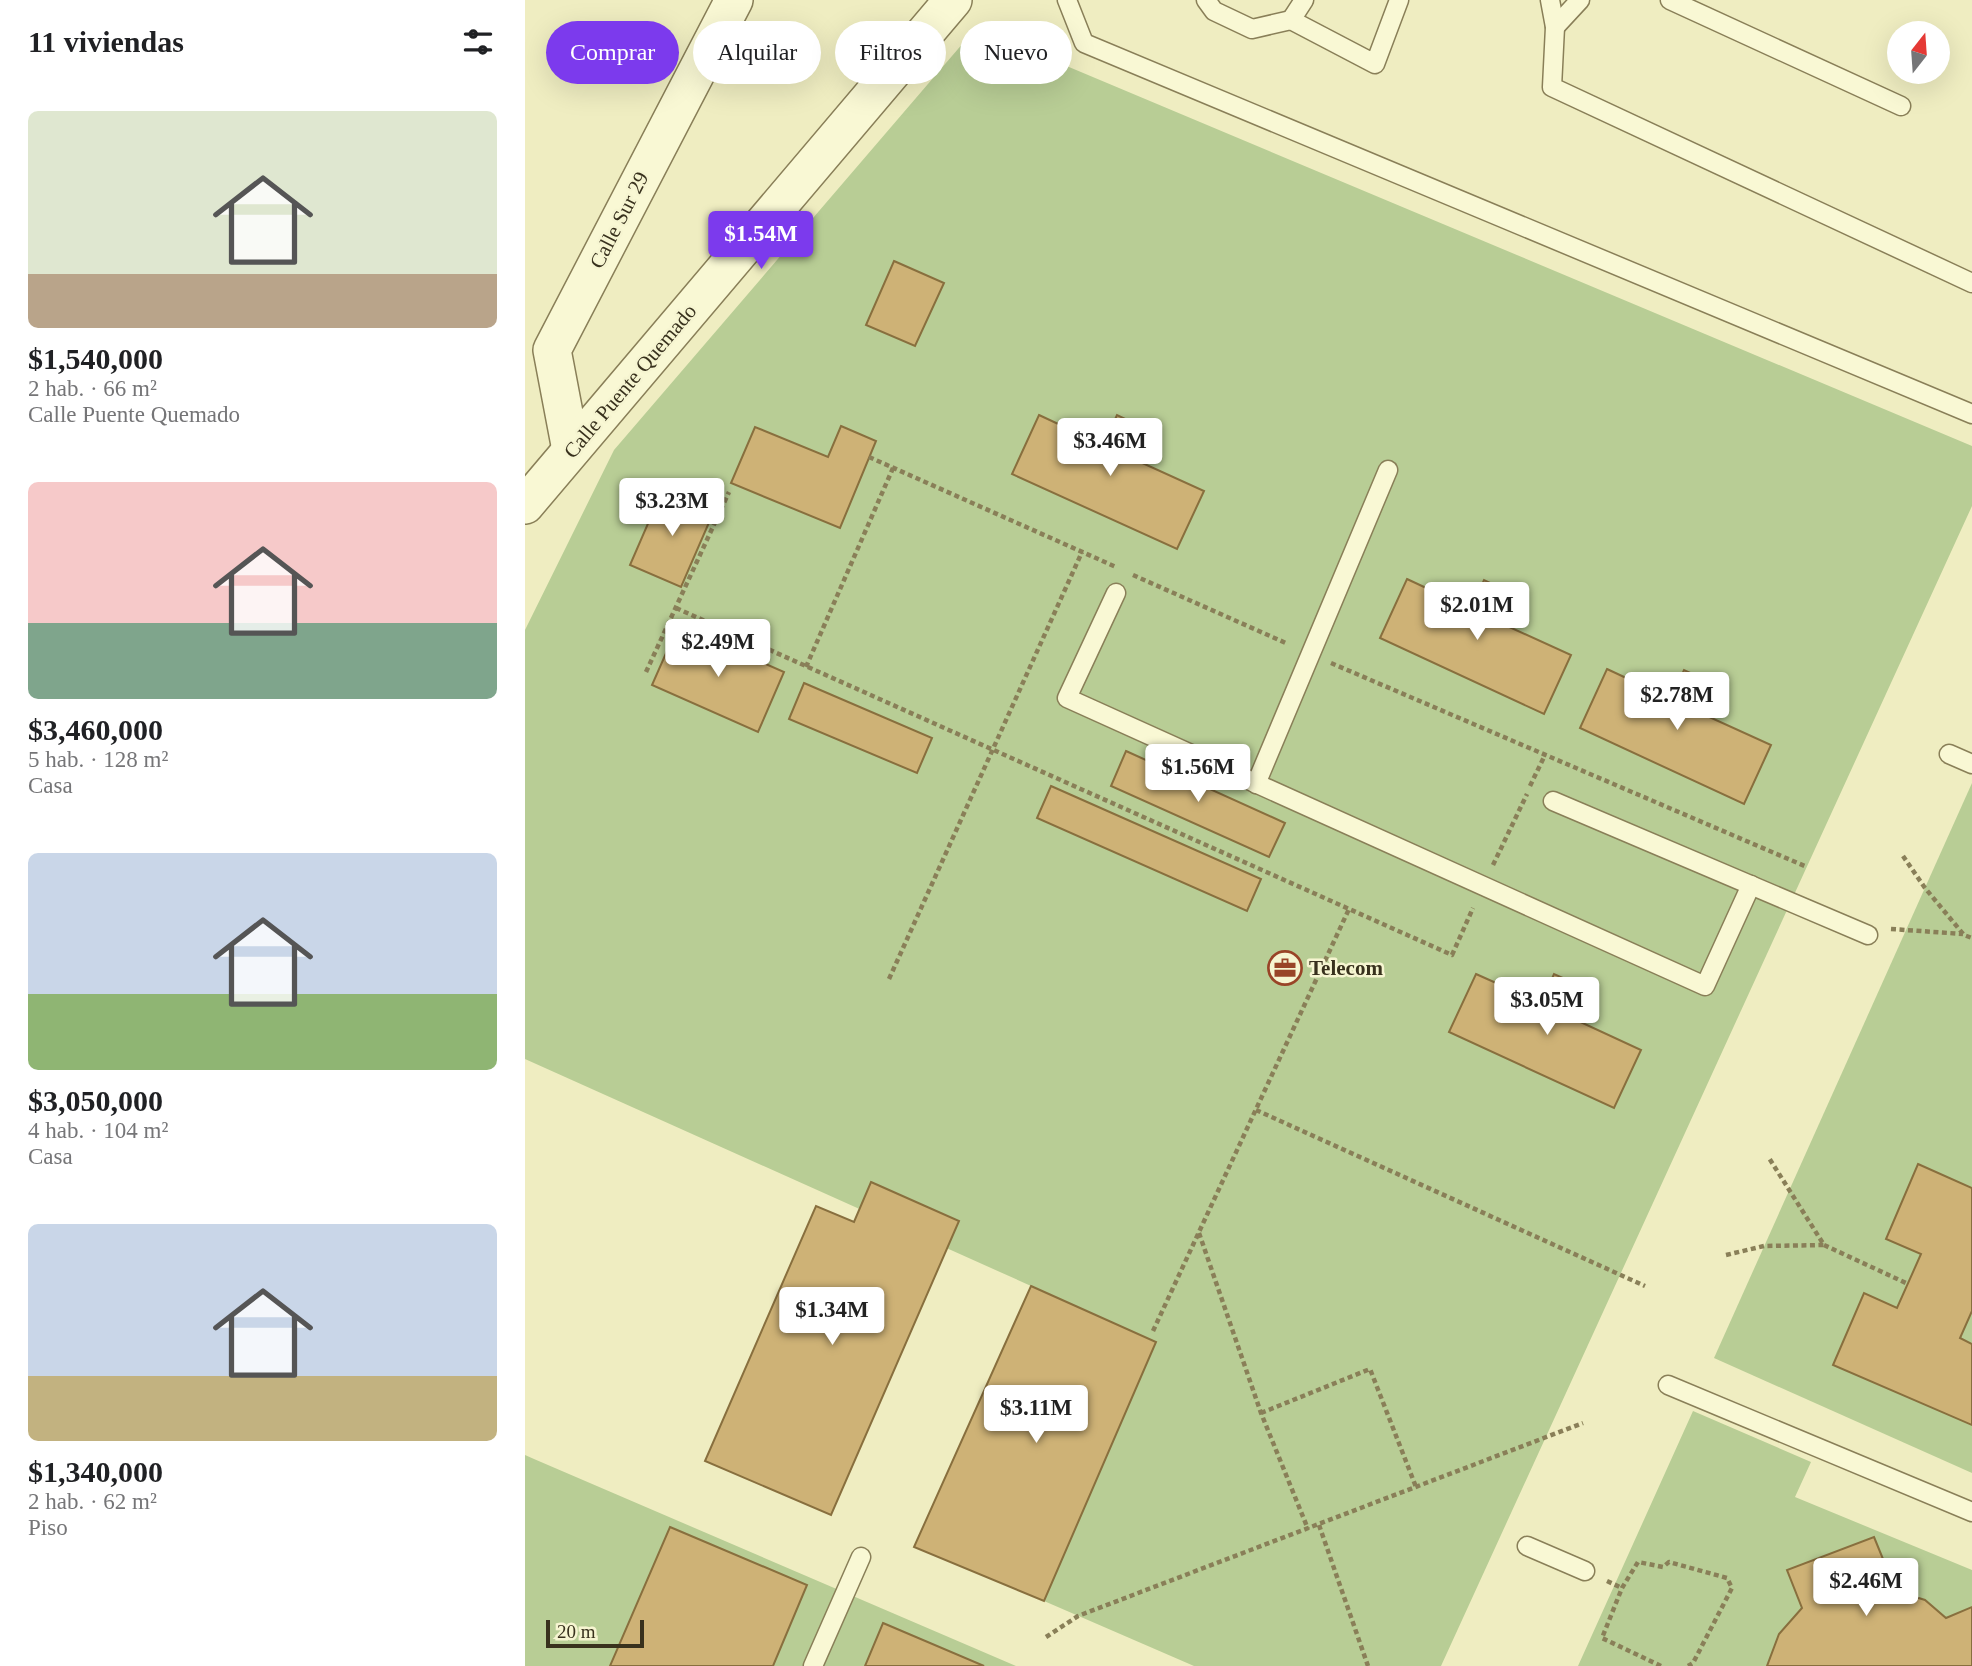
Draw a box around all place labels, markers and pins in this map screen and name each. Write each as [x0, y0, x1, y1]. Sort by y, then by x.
pin: $1.54M [704, 212, 818, 271]
pin: $3.46M [1053, 419, 1167, 478]
pin: $3.23M [615, 478, 729, 538]
pin: $2.01M [1420, 582, 1534, 642]
pin: $2.49M [661, 620, 775, 679]
pin: $2.78M [1620, 672, 1734, 732]
pin: $1.56M [1141, 744, 1255, 804]
office icon: Telecom [1266, 949, 1304, 987]
place label: Telecom [1309, 956, 1383, 980]
pin: $3.05M [1490, 978, 1604, 1037]
pin: $1.34M [775, 1288, 889, 1347]
pin: $3.11M [979, 1386, 1093, 1445]
pin: $2.46M [1809, 1558, 1923, 1618]

